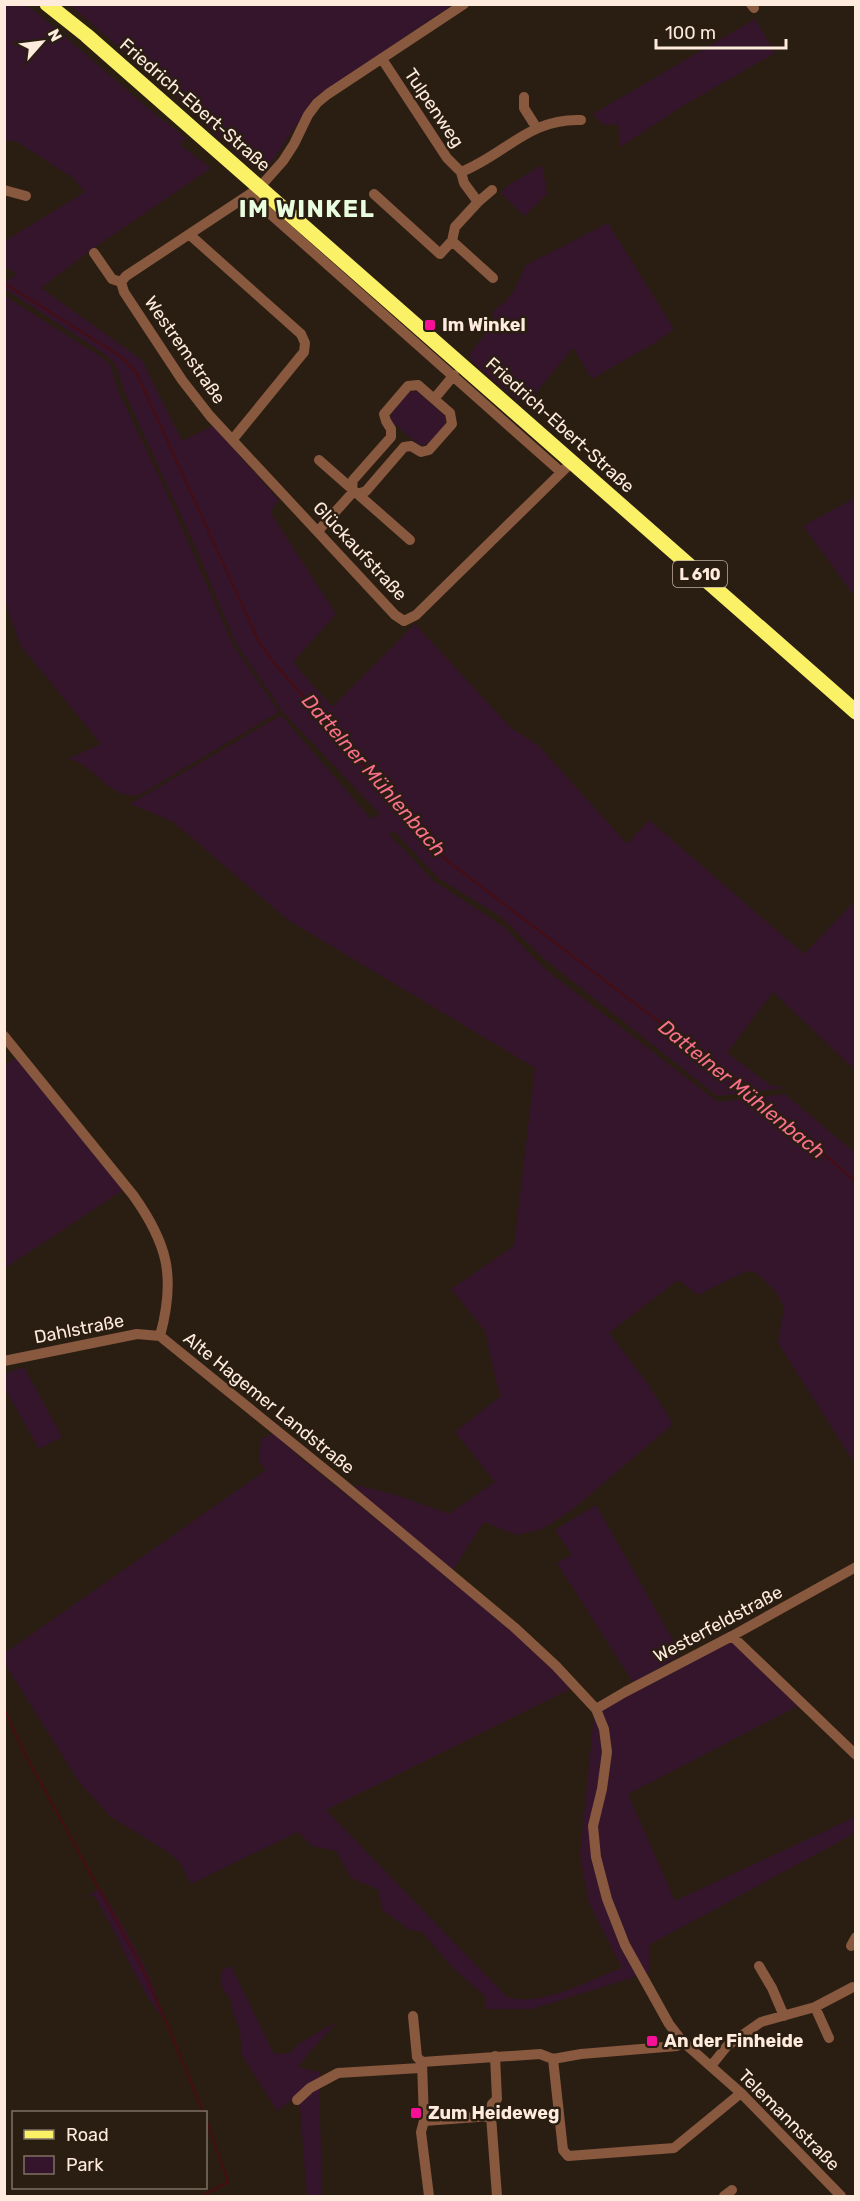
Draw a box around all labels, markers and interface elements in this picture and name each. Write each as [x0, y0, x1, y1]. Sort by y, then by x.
north arrow [12, 12, 72, 72]
scale bar [656, 12, 786, 50]
text: 100 m [665, 22, 716, 44]
text: N [44, 26, 66, 45]
street label: Friedrich-Ebert-Straße [115, 34, 275, 176]
street label: Tulpenweg [399, 64, 469, 152]
district label: IM WINKEL [239, 195, 375, 223]
street label: Westremstraße [140, 292, 230, 408]
place label: Im Winkel [442, 314, 526, 336]
marker: Im Winkel [423, 318, 437, 332]
street label: Friedrich-Ebert-Straße [481, 352, 639, 498]
street label: Glückaufstraße [308, 497, 412, 605]
road number: L 610 [673, 561, 727, 587]
water label: Dattelner Mühlenbach [297, 689, 451, 861]
water label: Dattelner Mühlenbach [654, 1014, 830, 1164]
street label: Dahlstraße [32, 1310, 126, 1348]
street label: Alte Hagemer Landstraße [179, 1327, 359, 1479]
street label: Westerfeldstraße [650, 1581, 786, 1667]
place label: An der Finheide [664, 2030, 804, 2052]
marker: An der Finheide [645, 2034, 659, 2048]
street label: Telemannstraße [734, 2065, 844, 2175]
place label: Zum Heideweg [428, 2102, 559, 2124]
marker: Zum Heideweg [409, 2106, 423, 2120]
legend [12, 2111, 207, 2189]
text: Road [66, 2124, 109, 2146]
text: Park [66, 2154, 104, 2176]

